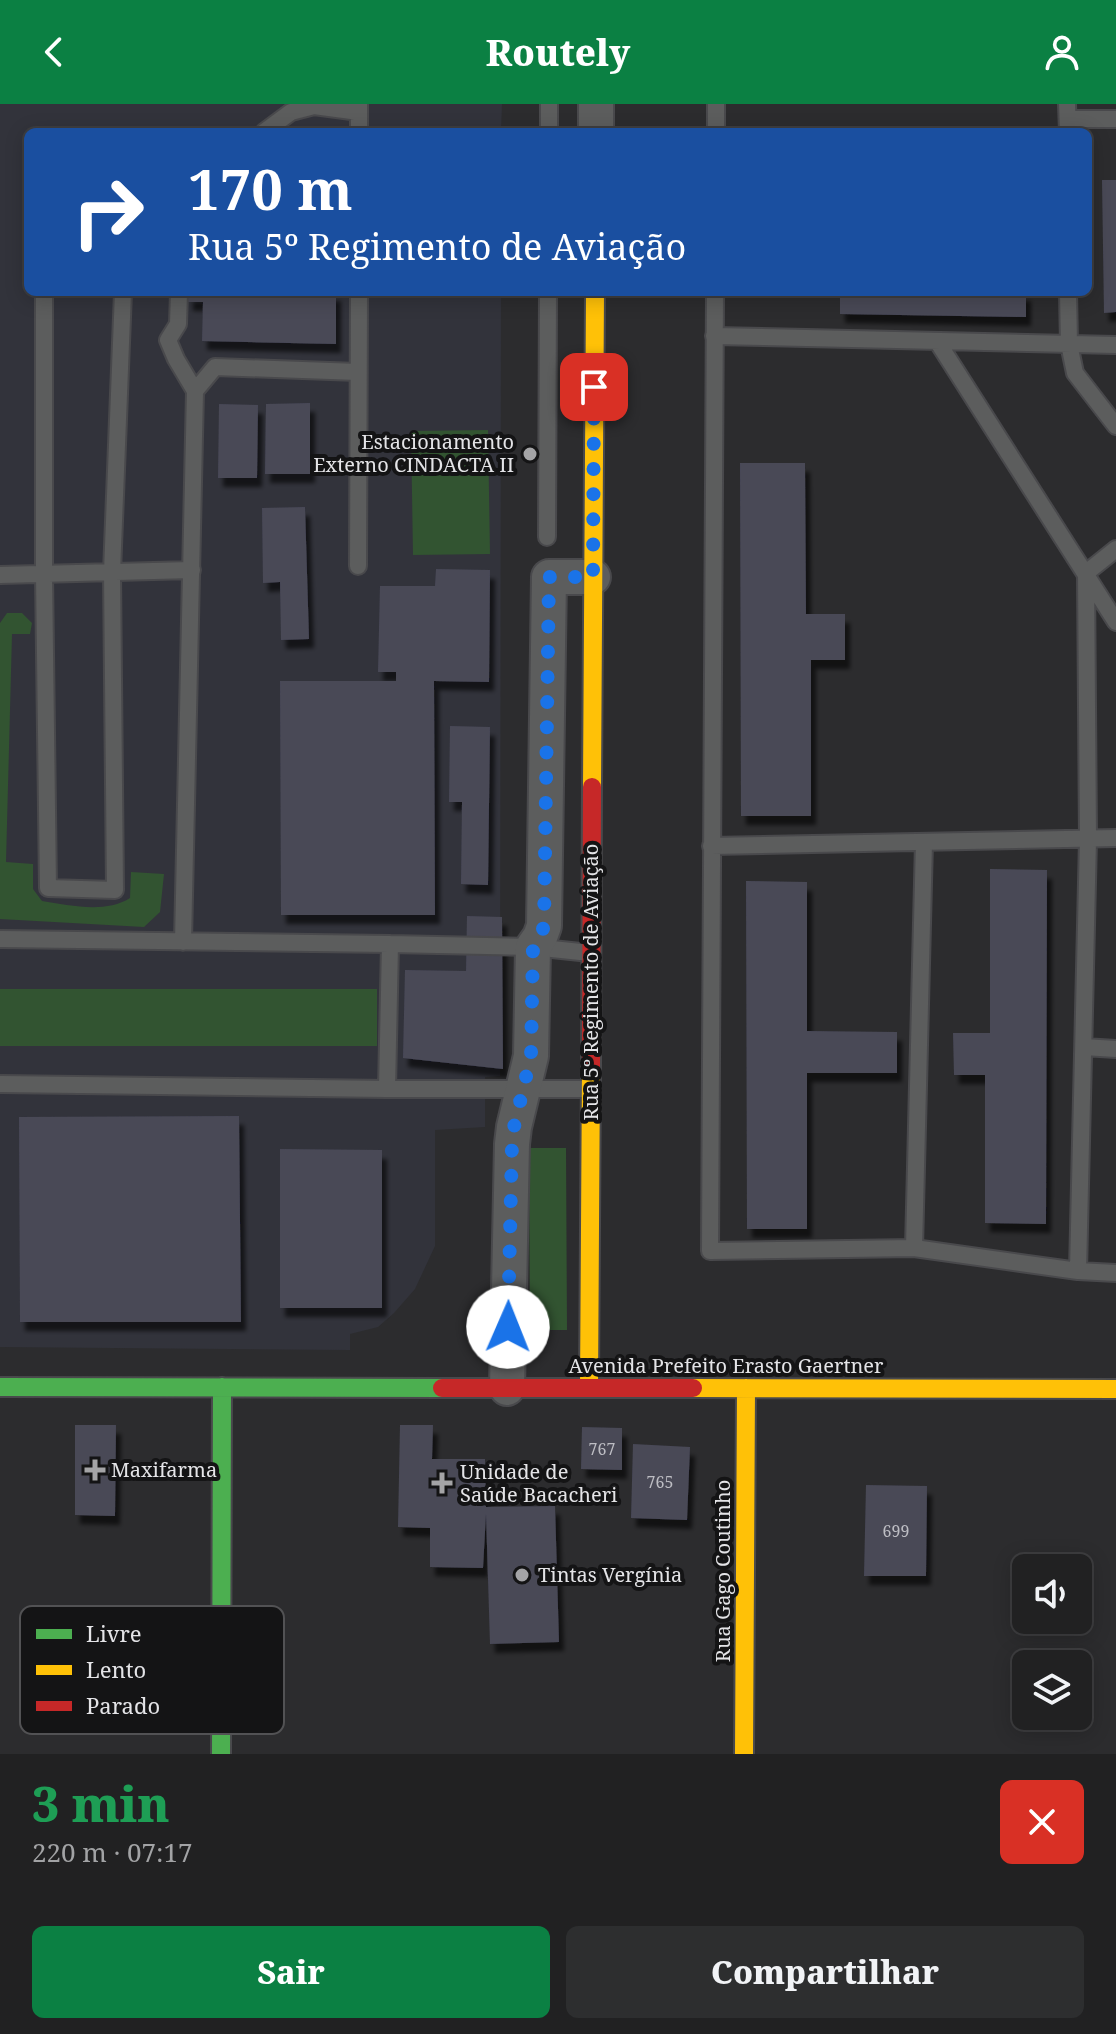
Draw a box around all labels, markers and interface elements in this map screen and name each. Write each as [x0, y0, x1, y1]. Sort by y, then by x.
text: Routely [486, 28, 630, 77]
icon: back [32, 30, 76, 74]
icon: person [1040, 30, 1084, 74]
text: 170 m [188, 150, 353, 226]
icon: right [56, 160, 160, 264]
text: Rua 5º Regimento de Aviação [188, 222, 686, 271]
pin [560, 353, 628, 421]
icon: arrive [572, 365, 616, 409]
place label: Estacionamento Externo CINDACTA II [313, 428, 514, 478]
marker: Estacionamento Externo CINDACTA II [521, 445, 539, 463]
street label: Rua 5º Regimento de Aviação [577, 844, 604, 1120]
position arrow [466, 1285, 550, 1369]
street label: Avenida Prefeito Erasto Gaertner [569, 1352, 884, 1379]
house number: 767 [589, 1438, 615, 1460]
place label: Maxifarma [111, 1456, 217, 1483]
place label: Unidade de Saúde Bacacheri [460, 1458, 618, 1508]
marker: Maxifarma [86, 1461, 104, 1479]
house number: 765 [647, 1471, 673, 1493]
marker: Unidade de Saúde Bacacheri [431, 1472, 453, 1494]
street label: Rua Gago Coutinho [709, 1480, 736, 1662]
house number: 699 [883, 1520, 909, 1542]
map controls [1012, 1554, 1092, 1730]
button: sound [1012, 1554, 1092, 1634]
place label: Tintas Vergínia [538, 1561, 682, 1588]
marker: Tintas Vergínia [513, 1566, 531, 1584]
legend [20, 1606, 284, 1734]
text: Livre [86, 1618, 142, 1648]
button: layers [1012, 1650, 1092, 1730]
text: Lento [86, 1654, 146, 1684]
text: Parado [86, 1690, 160, 1720]
text: 3 min [32, 1771, 170, 1836]
button: close [1000, 1780, 1084, 1864]
text: 220 m · 07:17 [32, 1834, 193, 1870]
button: Sair [32, 1926, 550, 2018]
button: Compartilhar [566, 1926, 1084, 2018]

